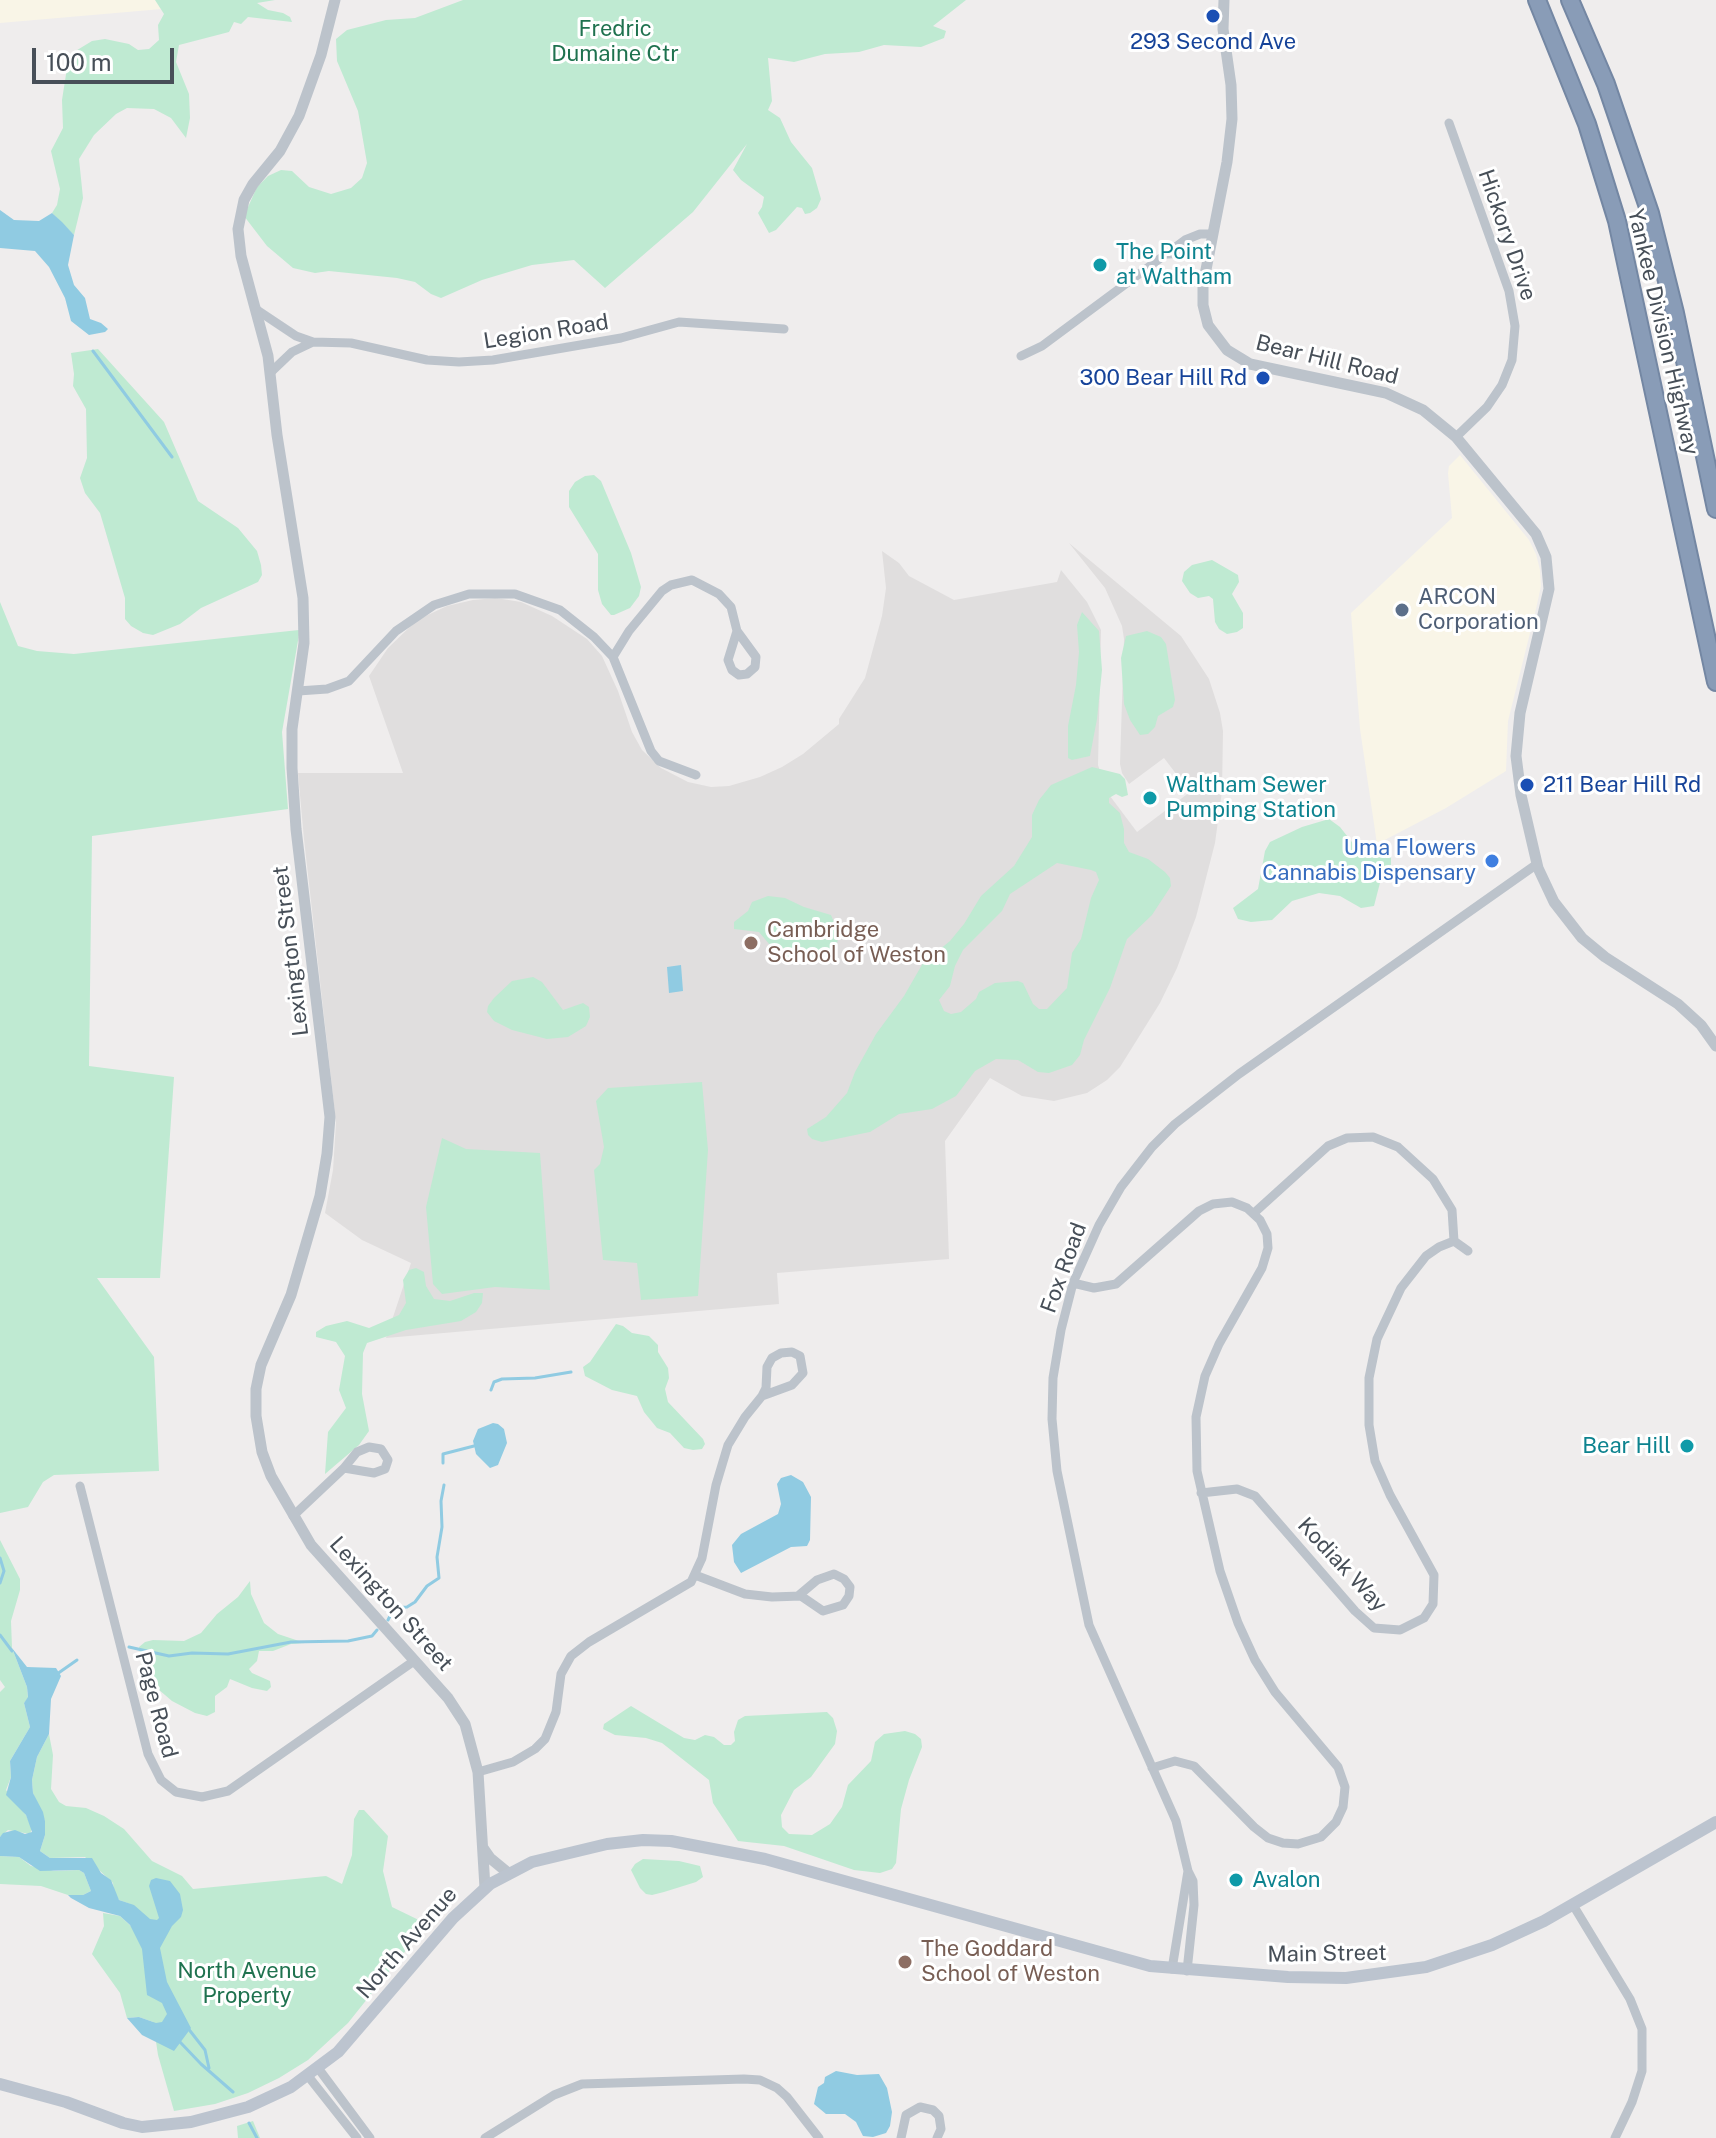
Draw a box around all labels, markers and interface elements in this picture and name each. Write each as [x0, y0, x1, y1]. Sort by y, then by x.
marker: 293 Second Ave [1204, 7, 1222, 25]
park label: Fredric Dumaine Ctr [551, 16, 679, 68]
place label: 293 Second Ave [1130, 29, 1296, 55]
scale bar [36, 32, 178, 82]
text: 100 m [46, 48, 112, 76]
street label: Hickory Drive [1472, 166, 1542, 304]
street label: Yankee Division Highway [1622, 206, 1704, 458]
place label: The Point at Waltham [1116, 239, 1232, 290]
marker: The Point at Waltham [1091, 256, 1109, 274]
street label: Legion Road [482, 309, 610, 355]
street label: Bear Hill Road [1253, 330, 1401, 390]
place label: 300 Bear Hill Rd [1079, 365, 1247, 391]
marker: 300 Bear Hill Rd [1254, 369, 1272, 387]
place label: ARCON Corporation [1418, 584, 1539, 636]
marker: ARCON Corporation [1393, 601, 1411, 619]
place label: Waltham Sewer Pumping Station [1166, 772, 1336, 824]
place label: 211 Bear Hill Rd [1543, 772, 1701, 798]
marker: 211 Bear Hill Rd [1518, 776, 1536, 794]
marker: Waltham Sewer Pumping Station [1141, 789, 1159, 807]
place label: Uma Flowers Cannabis Dispensary [1262, 835, 1476, 886]
marker: Uma Flowers Cannabis Dispensary [1483, 852, 1501, 870]
street label: Lexington Street [267, 864, 315, 1038]
place label: Cambridge School of Weston [767, 917, 946, 968]
marker: Cambridge School of Weston [742, 934, 760, 952]
street label: Fox Road [1035, 1219, 1093, 1317]
place label: Bear Hill [1582, 1433, 1671, 1459]
marker: Bear Hill [1678, 1437, 1696, 1455]
street label: Kodiak Way [1292, 1512, 1392, 1618]
street label: Lexington Street [324, 1531, 458, 1677]
street label: Page Road [129, 1649, 183, 1761]
place label: Avalon [1252, 1867, 1321, 1893]
marker: Avalon [1227, 1871, 1245, 1889]
street label: North Avenue [351, 1882, 463, 2004]
place label: The Goddard School of Weston [921, 1936, 1100, 1988]
street label: Main Street [1267, 1940, 1387, 1968]
marker: The Goddard School of Weston [896, 1953, 914, 1971]
park label: North Avenue Property [177, 1958, 317, 2010]

